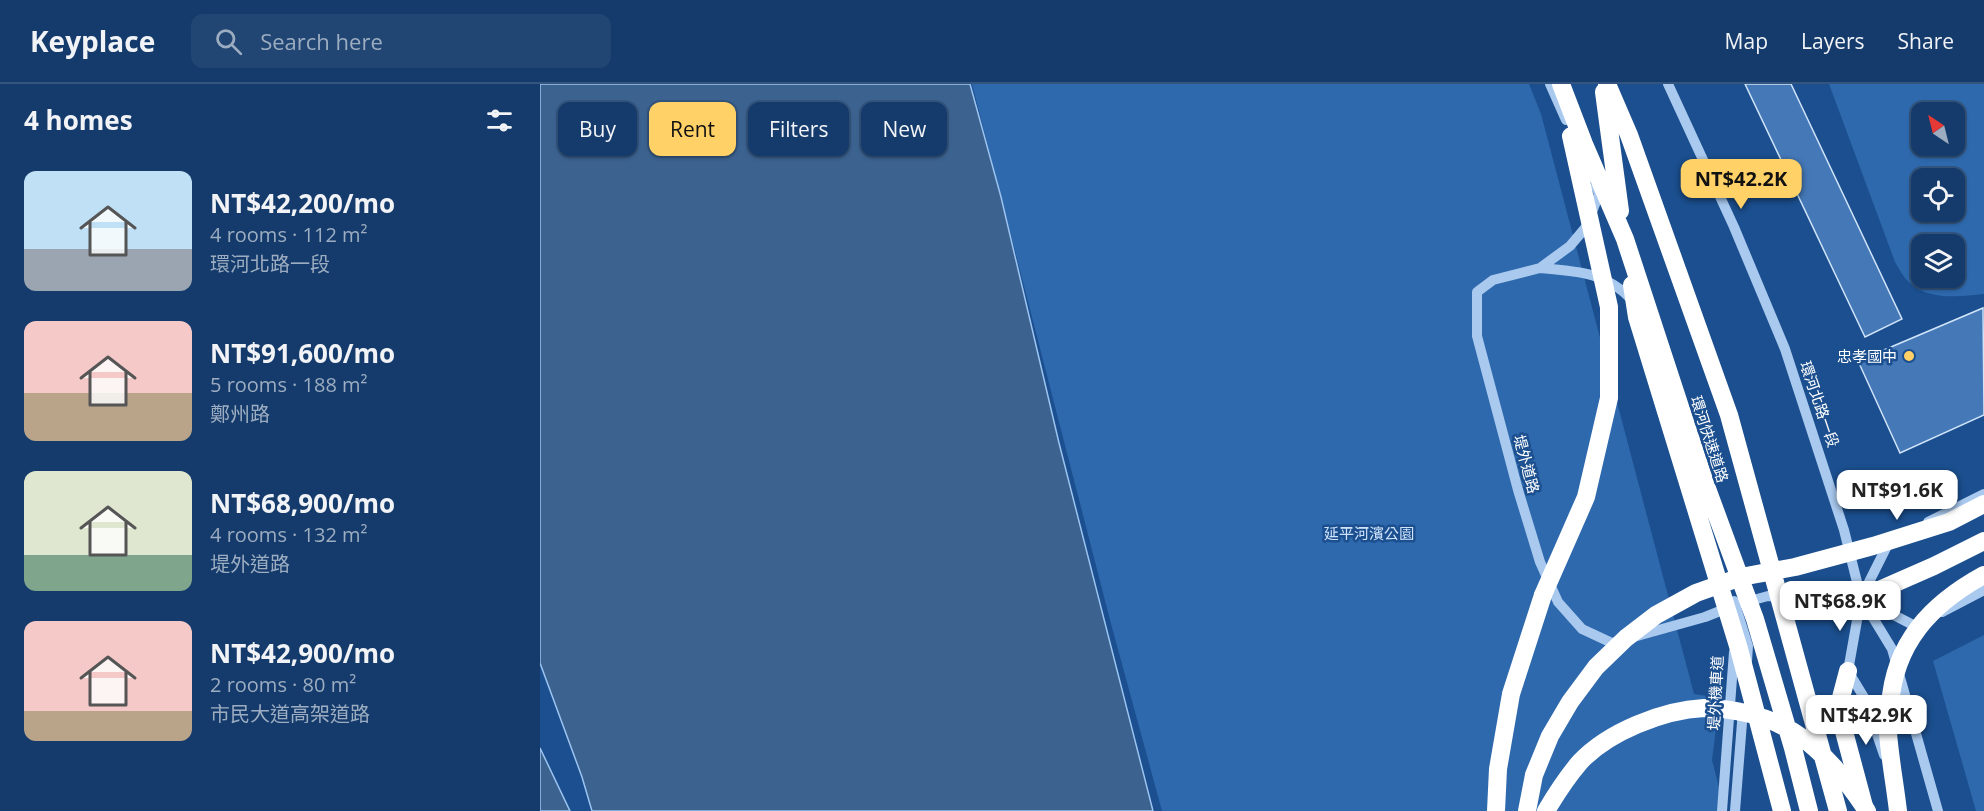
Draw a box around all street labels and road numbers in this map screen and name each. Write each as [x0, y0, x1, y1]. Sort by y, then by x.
street label: 環河北路一段 [1796, 358, 1844, 450]
street label: 環河快速道路 [1687, 393, 1733, 485]
street label: 堤外道路 [1510, 432, 1544, 496]
street label: 堤外機車道 [1703, 655, 1727, 731]

